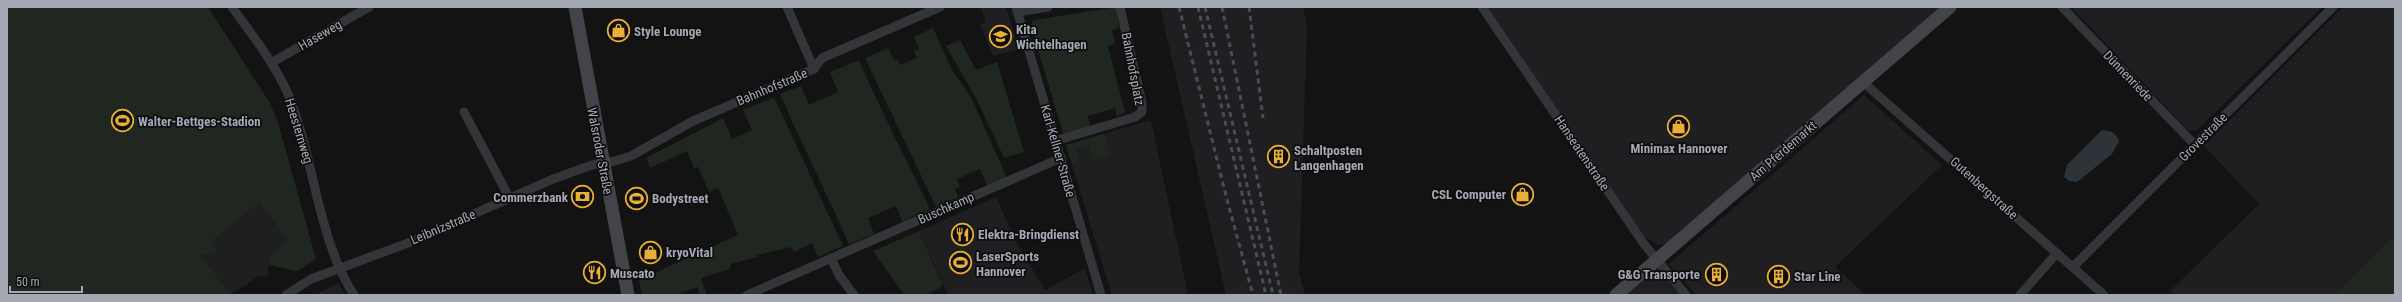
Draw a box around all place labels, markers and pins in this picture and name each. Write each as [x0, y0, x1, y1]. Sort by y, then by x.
shop icon: Style Lounge [606, 18, 632, 44]
place label: Kita Wichtelhagen [1016, 22, 1087, 52]
school or university icon: Kita Wichtelhagen [987, 23, 1013, 49]
place label: Style Lounge [634, 24, 702, 39]
sports icon: Walter-Bettges-Stadion [110, 108, 136, 134]
shop icon: Minimax Hannover [1666, 113, 1692, 139]
place label: Walter-Bettges-Stadion [138, 114, 261, 129]
place label: Minimax Hannover [1631, 141, 1728, 156]
place label: Schaltposten Langenhagen [1294, 143, 1364, 173]
building icon: Schaltposten Langenhagen [1265, 144, 1291, 170]
shop icon: CSL Computer [1509, 181, 1535, 207]
bank icon: Commerzbank [570, 184, 596, 210]
sports icon: Bodystreet [624, 185, 650, 211]
place label: CSL Computer [1432, 187, 1507, 202]
place label: Commerzbank [493, 190, 569, 205]
place label: Bodystreet [652, 191, 709, 206]
restaurant icon: Elektra-Bringdienst [950, 221, 976, 247]
place label: Elektra-Bringdienst [978, 227, 1079, 242]
shop icon: kryoVital [637, 239, 663, 265]
place label: kryoVital [666, 245, 713, 260]
place label: LaserSports Hannover [976, 249, 1039, 279]
sports icon: LaserSports Hannover [948, 250, 974, 276]
restaurant icon: Muscato [582, 260, 608, 286]
building icon: G&G Transporte [1703, 261, 1729, 287]
building icon: Star Line [1765, 263, 1791, 289]
place label: Muscato [610, 266, 655, 281]
place label: G&G Transporte [1618, 267, 1700, 282]
place label: Star Line [1794, 269, 1841, 284]

